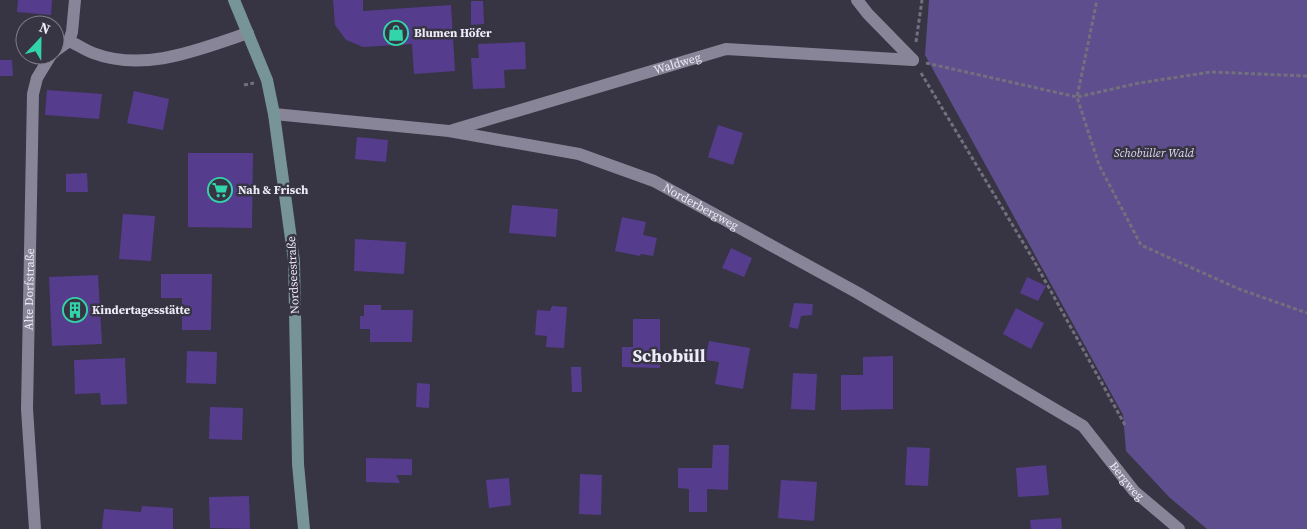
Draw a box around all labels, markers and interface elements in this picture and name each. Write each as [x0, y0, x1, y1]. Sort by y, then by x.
north arrow [15, 15, 65, 65]
text: N [36, 17, 53, 39]
shop icon: Blumen Höfer [383, 20, 409, 46]
place label: Blumen Höfer [414, 25, 492, 41]
street label: Waldweg [652, 49, 703, 78]
park label: Schobüller Wald [1114, 145, 1195, 161]
supermarket icon: Nah & Frisch [207, 177, 233, 203]
street label: Norderbergweg [660, 180, 741, 234]
place label: Nah & Frisch [238, 182, 309, 198]
street label: Nordseestraße [283, 236, 303, 314]
street label: Alte Dorfstraße [20, 248, 38, 331]
building icon: Kindertagesstätte [62, 297, 88, 323]
place label: Kindertagesstätte [92, 302, 190, 318]
district label: Schobüll [632, 343, 706, 368]
street label: Bergweg [1106, 458, 1147, 504]

